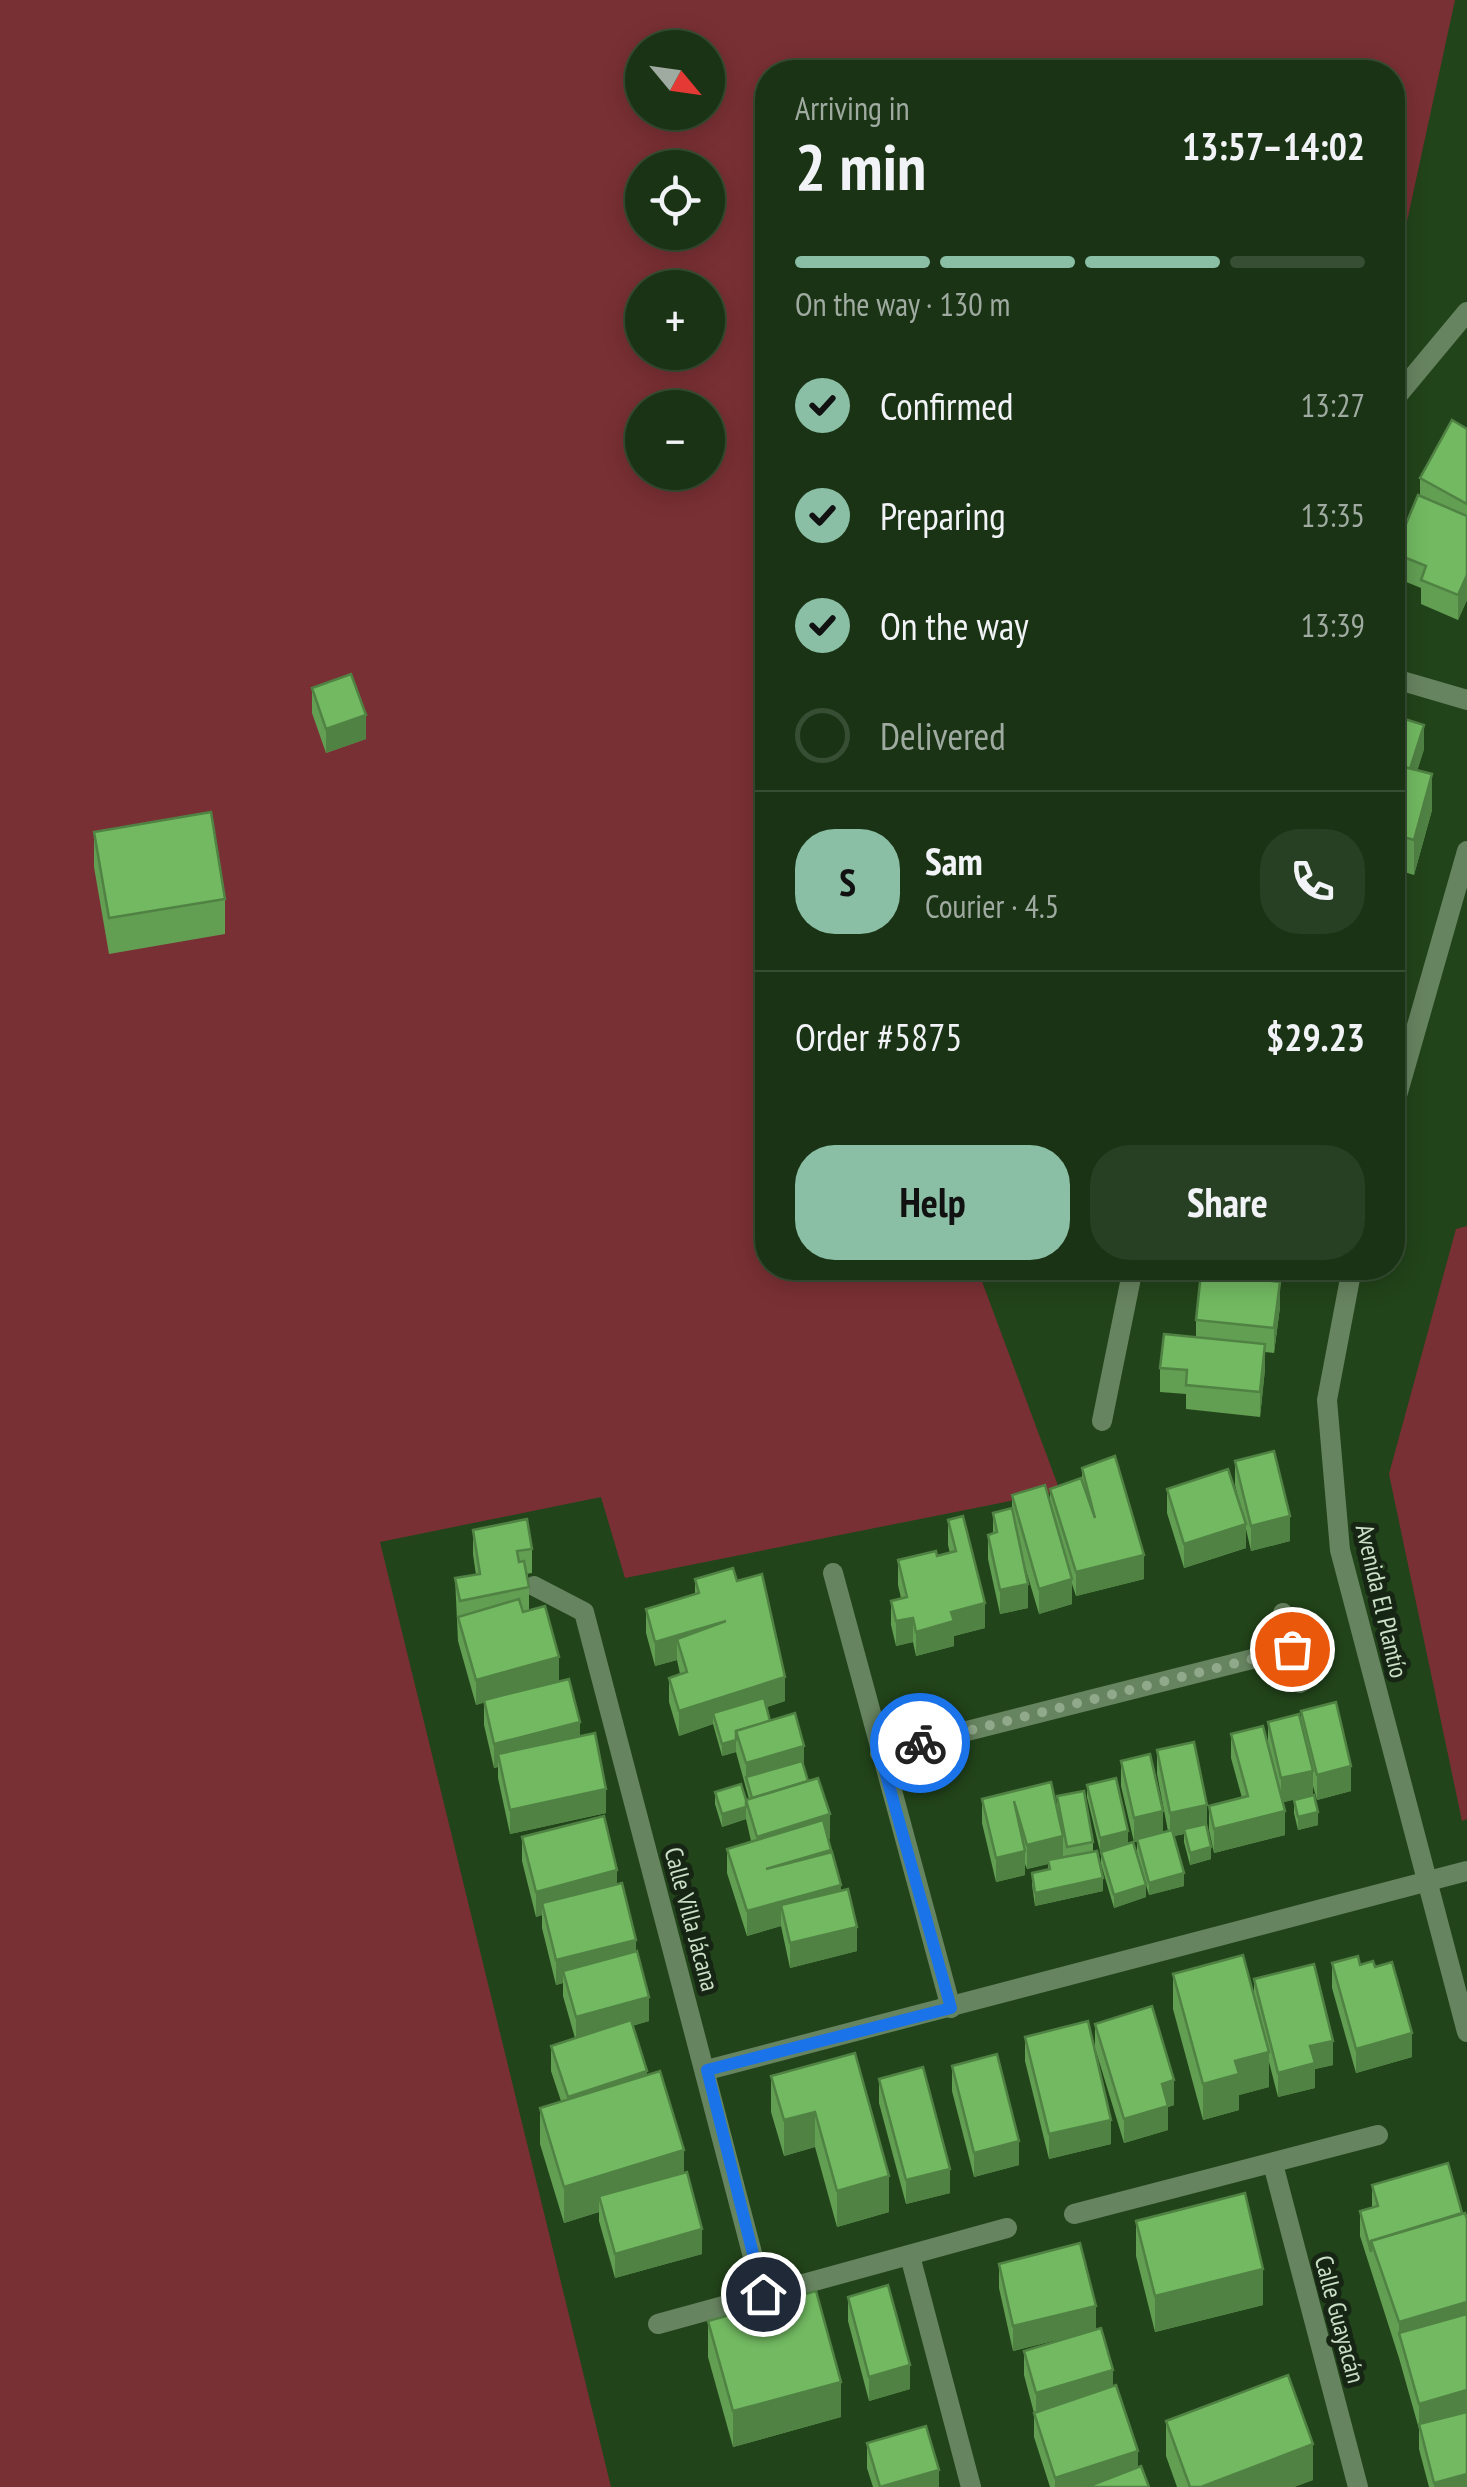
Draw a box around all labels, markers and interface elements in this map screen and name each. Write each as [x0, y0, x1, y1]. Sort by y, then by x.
north arrow [625, 30, 725, 130]
map controls [625, 30, 725, 490]
text: Arriving in [795, 87, 910, 129]
text: 13:57–14:02 [1182, 121, 1365, 170]
text: 2 min [795, 124, 926, 208]
button: locate [625, 150, 725, 250]
button: + [625, 270, 725, 370]
text: On the way · 130 m [795, 283, 1010, 325]
icon: check [795, 378, 850, 433]
text: Confirmed [880, 381, 1013, 430]
text: 13:27 [1301, 384, 1365, 426]
button: − [625, 390, 725, 490]
icon: check [795, 488, 850, 543]
text: Preparing [880, 491, 1006, 540]
text: 13:35 [1301, 494, 1365, 536]
icon: check [795, 598, 850, 653]
text: On the way [880, 601, 1028, 650]
text: 13:39 [1301, 604, 1365, 646]
text: Delivered [880, 711, 1006, 760]
button: phone [1260, 829, 1365, 934]
text: Sam [925, 836, 983, 885]
text: S [839, 857, 856, 906]
text: Courier · 4.5 [925, 885, 1059, 927]
text: Order #5875 [795, 1012, 962, 1061]
text: $29.23 [1266, 1012, 1365, 1061]
button: Help [795, 1145, 1070, 1260]
button: Share [1090, 1145, 1365, 1260]
street label: Avenida El Plantío [1349, 1521, 1415, 1681]
pin [1250, 1607, 1335, 1692]
icon: bag [1265, 1622, 1320, 1677]
courier [870, 1693, 970, 1793]
icon: bike [893, 1716, 948, 1771]
street label: Calle Villa Jácana [657, 1844, 727, 1994]
pin [721, 2252, 806, 2337]
street label: Calle Guayacán [1308, 2252, 1372, 2386]
icon: home [736, 2267, 791, 2322]

